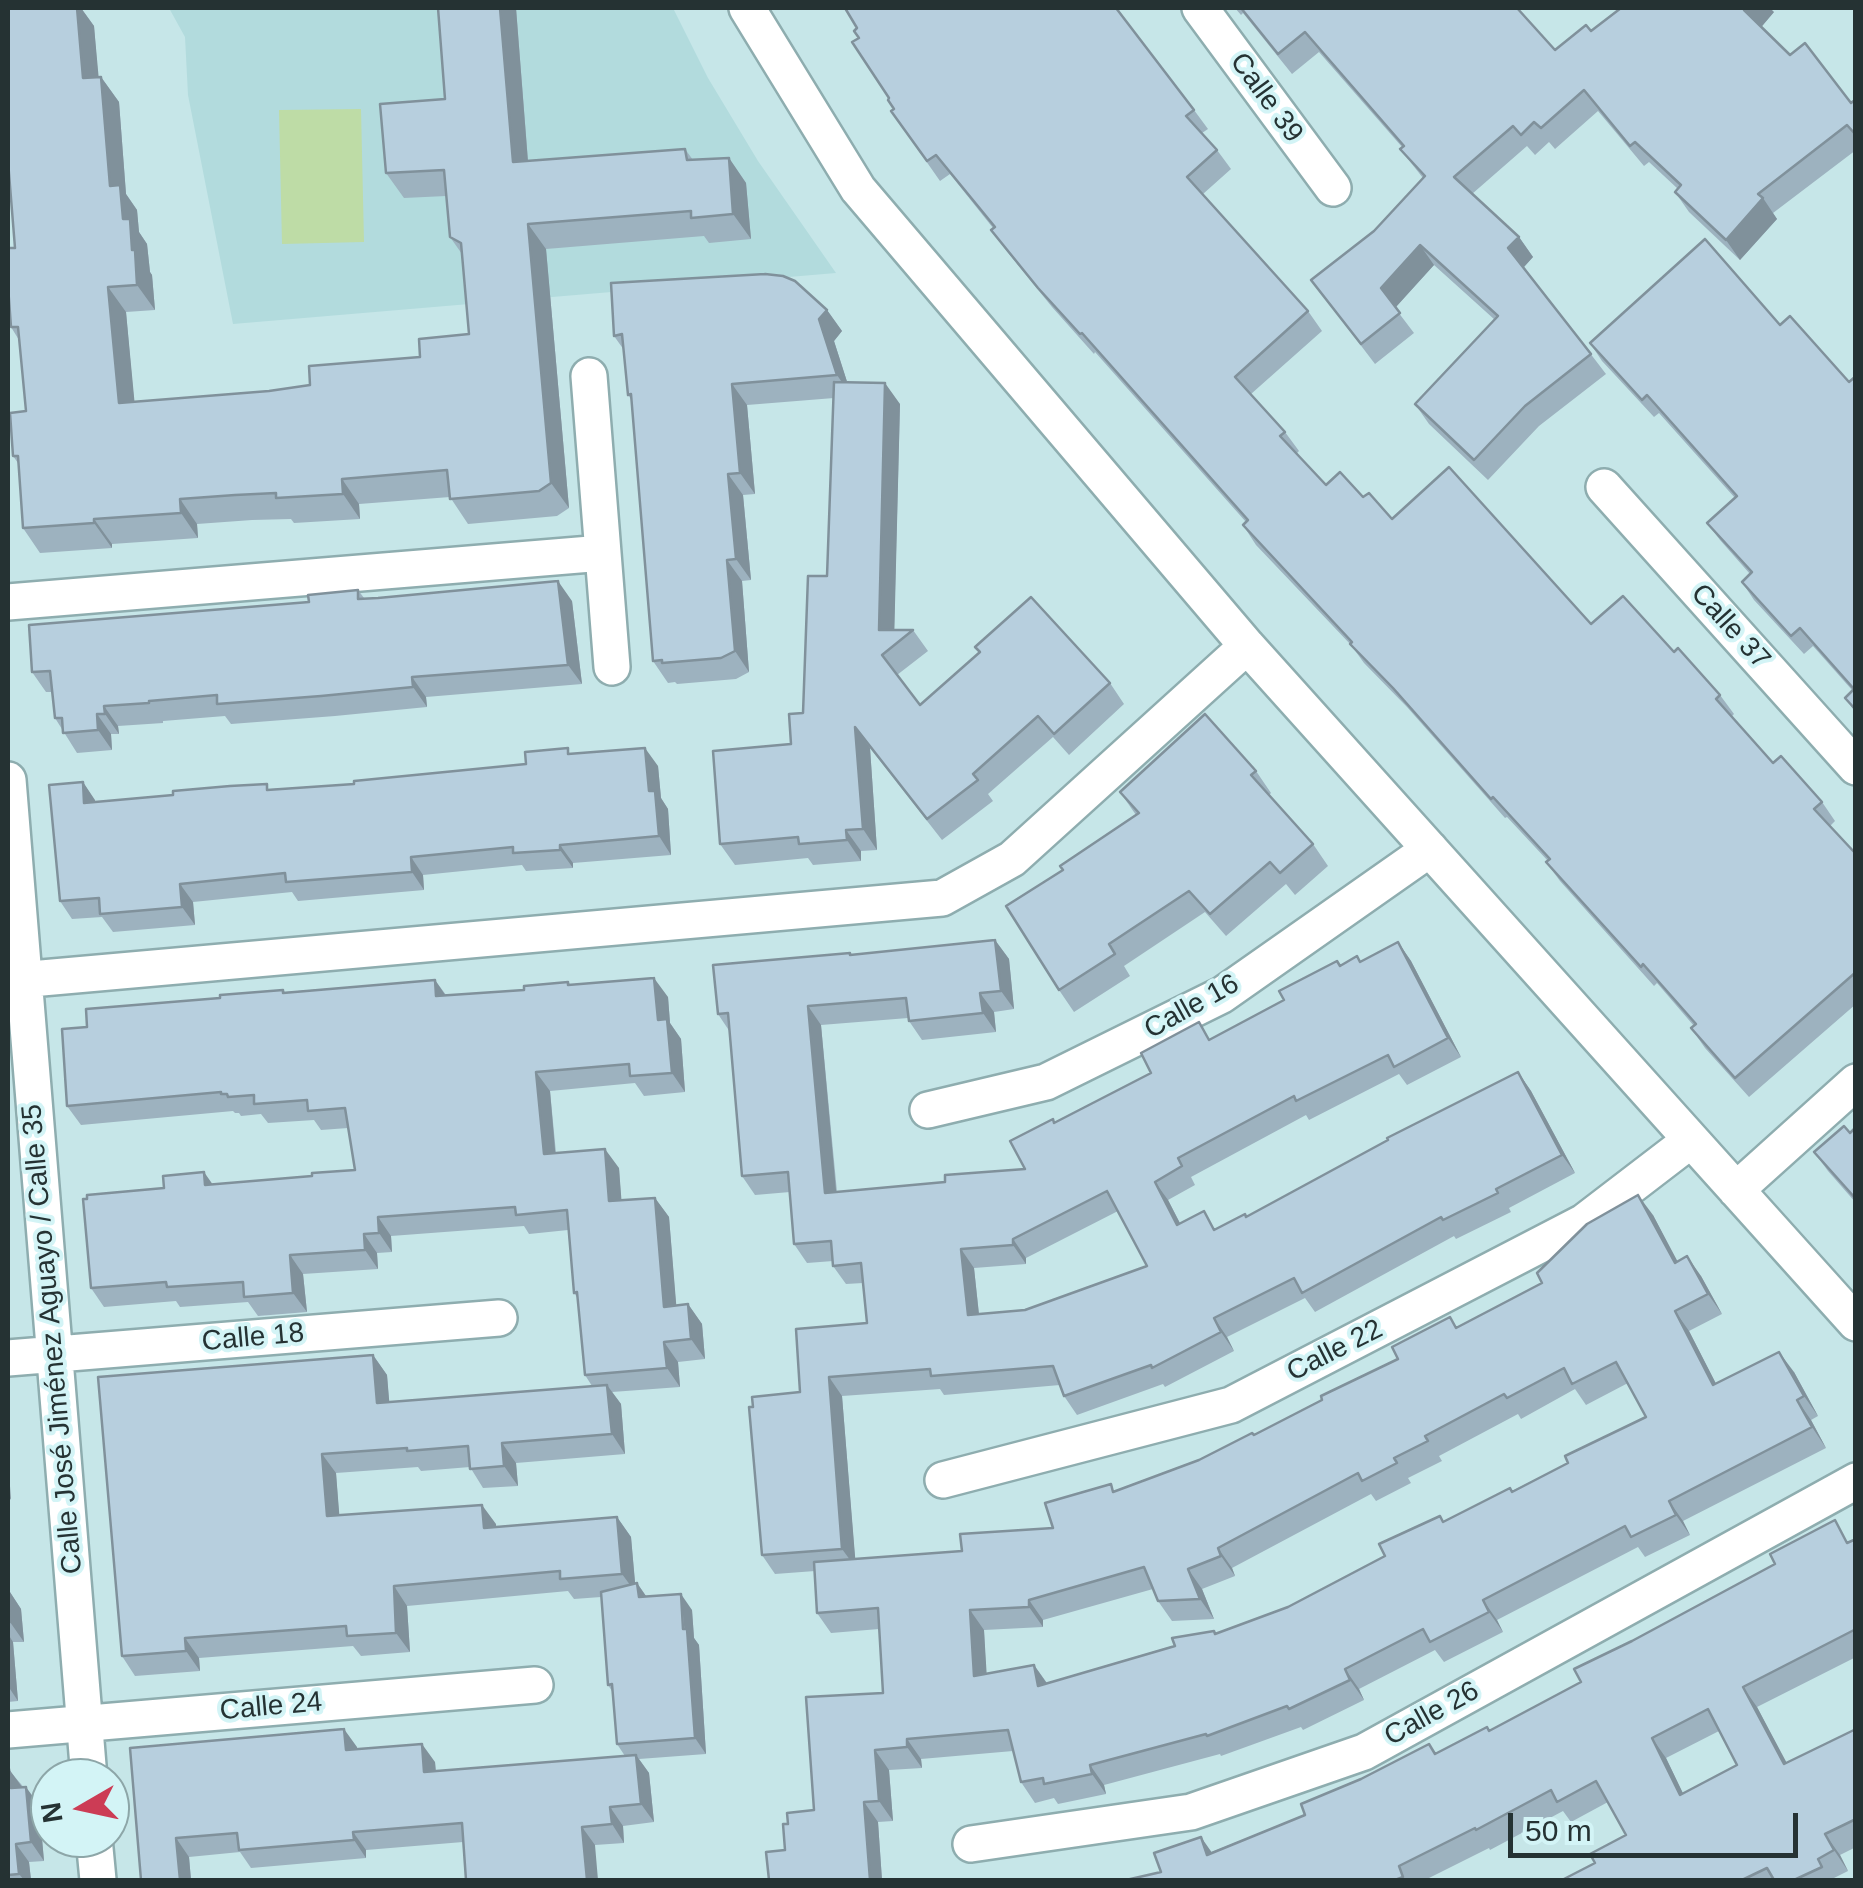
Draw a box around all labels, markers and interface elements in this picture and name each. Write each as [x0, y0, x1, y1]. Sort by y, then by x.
street label: Calle 39 [1222, 47, 1310, 149]
street label: Calle 37 [1683, 578, 1777, 676]
street label: Calle 16 [1139, 967, 1245, 1047]
street label: Calle José Jiménez Aguayo / Calle 35 [16, 1103, 90, 1575]
street label: Calle 22 [1282, 1313, 1388, 1389]
street label: Calle 18 [200, 1317, 306, 1359]
street label: Calle 26 [1379, 1674, 1485, 1754]
street label: Calle 24 [218, 1686, 324, 1728]
north arrow [30, 1758, 130, 1858]
scale bar [1513, 1793, 1803, 1855]
text: N [35, 1800, 69, 1825]
text: 50 m [1525, 1814, 1592, 1847]

